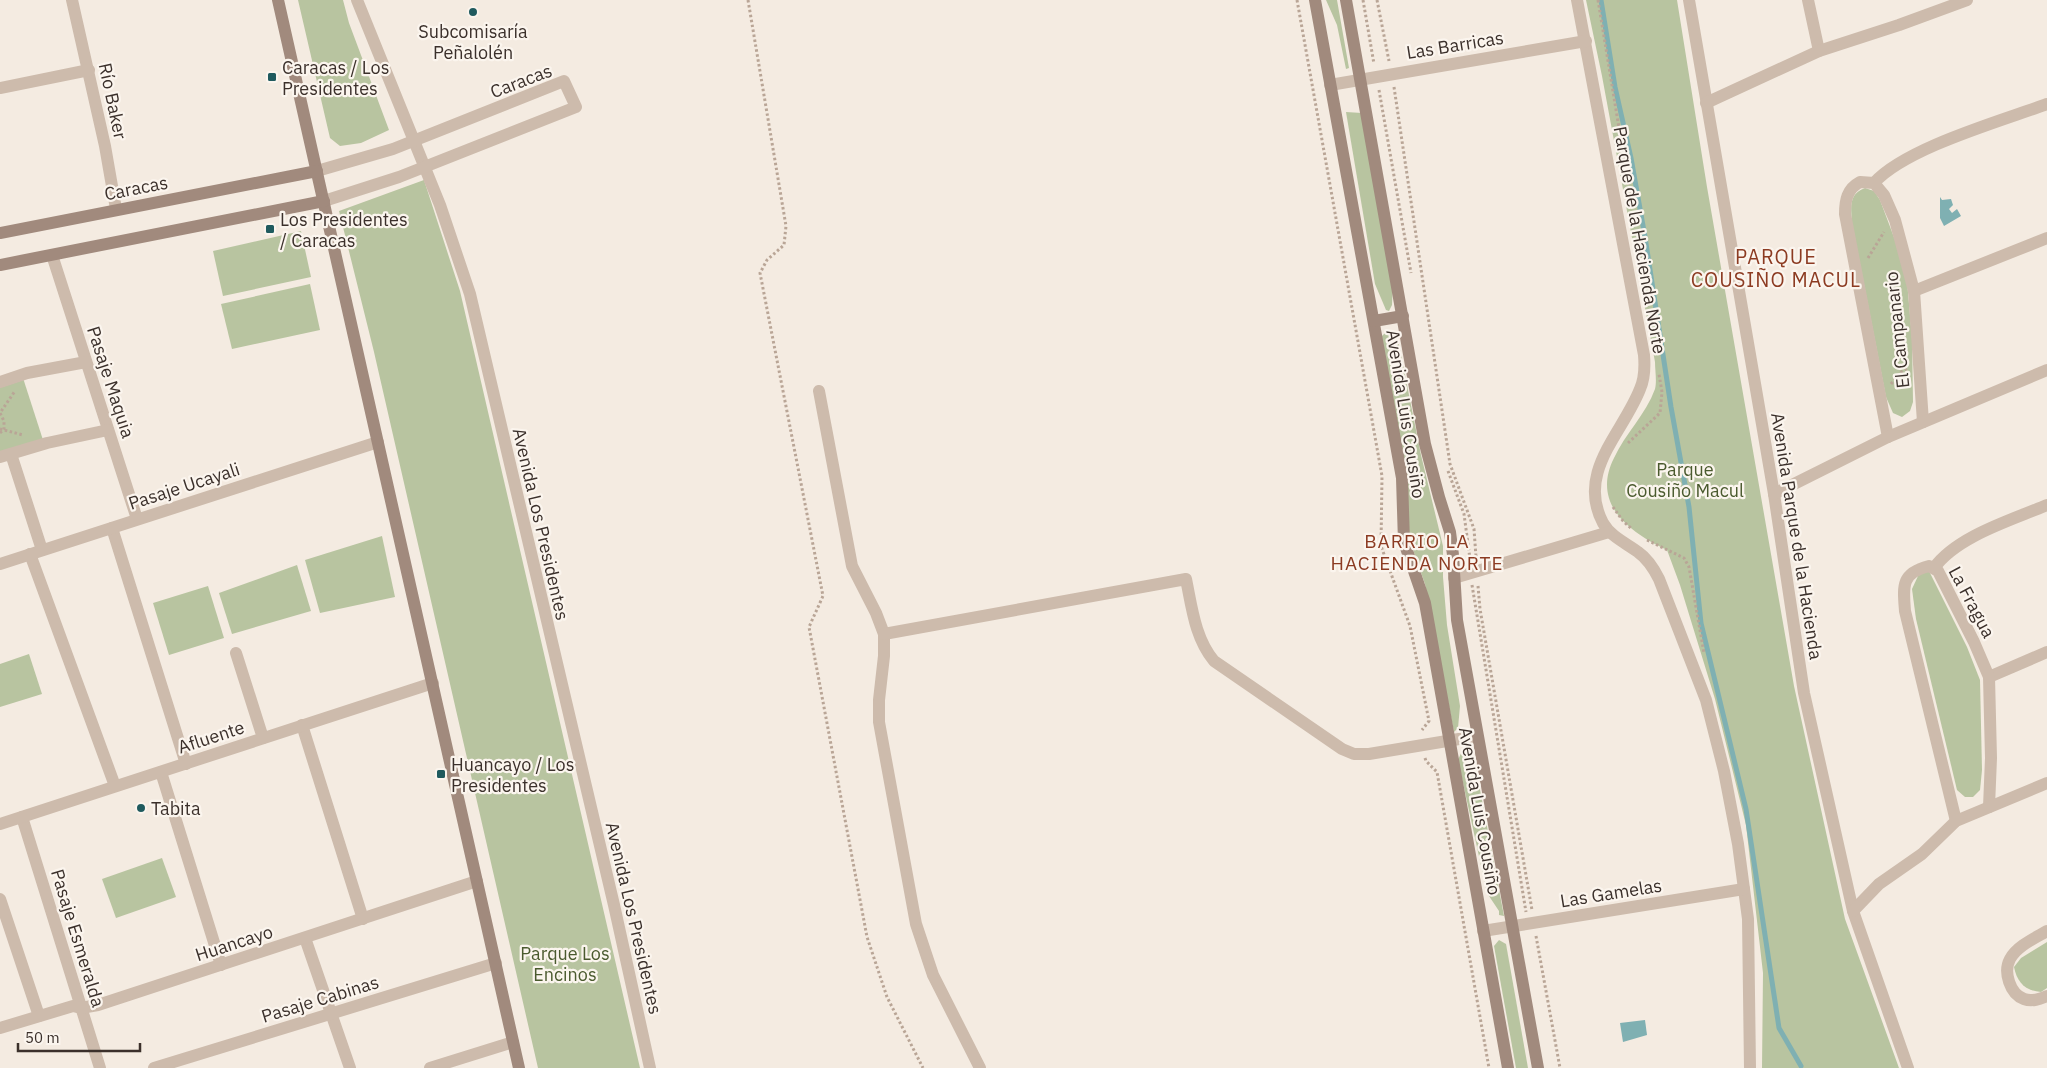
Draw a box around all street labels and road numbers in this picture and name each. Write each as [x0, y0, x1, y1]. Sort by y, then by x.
street label: Las Barricas [1405, 26, 1505, 64]
street label: Caracas [487, 59, 555, 103]
street label: Río Baker [94, 61, 132, 142]
street label: Parque de la Hacienda Norte [1609, 124, 1671, 356]
street label: Caracas [102, 171, 170, 205]
street label: El Campanario [1879, 271, 1915, 389]
street label: Pasaje Maquia [82, 323, 140, 441]
street label: Avenida Luis Cousiño [1381, 328, 1431, 500]
street label: Avenida Parque de la Hacienda [1766, 411, 1828, 662]
street label: Avenida Los Presidentes [508, 426, 574, 622]
street label: Pasaje Ucayali [125, 457, 243, 515]
street label: La Fragua [1944, 562, 2001, 642]
street label: Afluente [175, 715, 247, 759]
street label: Avenida Luis Cousiño [1454, 725, 1506, 897]
street label: Avenida Los Presidentes [601, 820, 667, 1016]
street label: Pasaje Esmeralda [46, 866, 110, 1010]
street label: Las Gamelas [1559, 874, 1663, 912]
street label: Huancayo [192, 920, 276, 966]
street label: Pasaje Cabinas [258, 970, 382, 1028]

